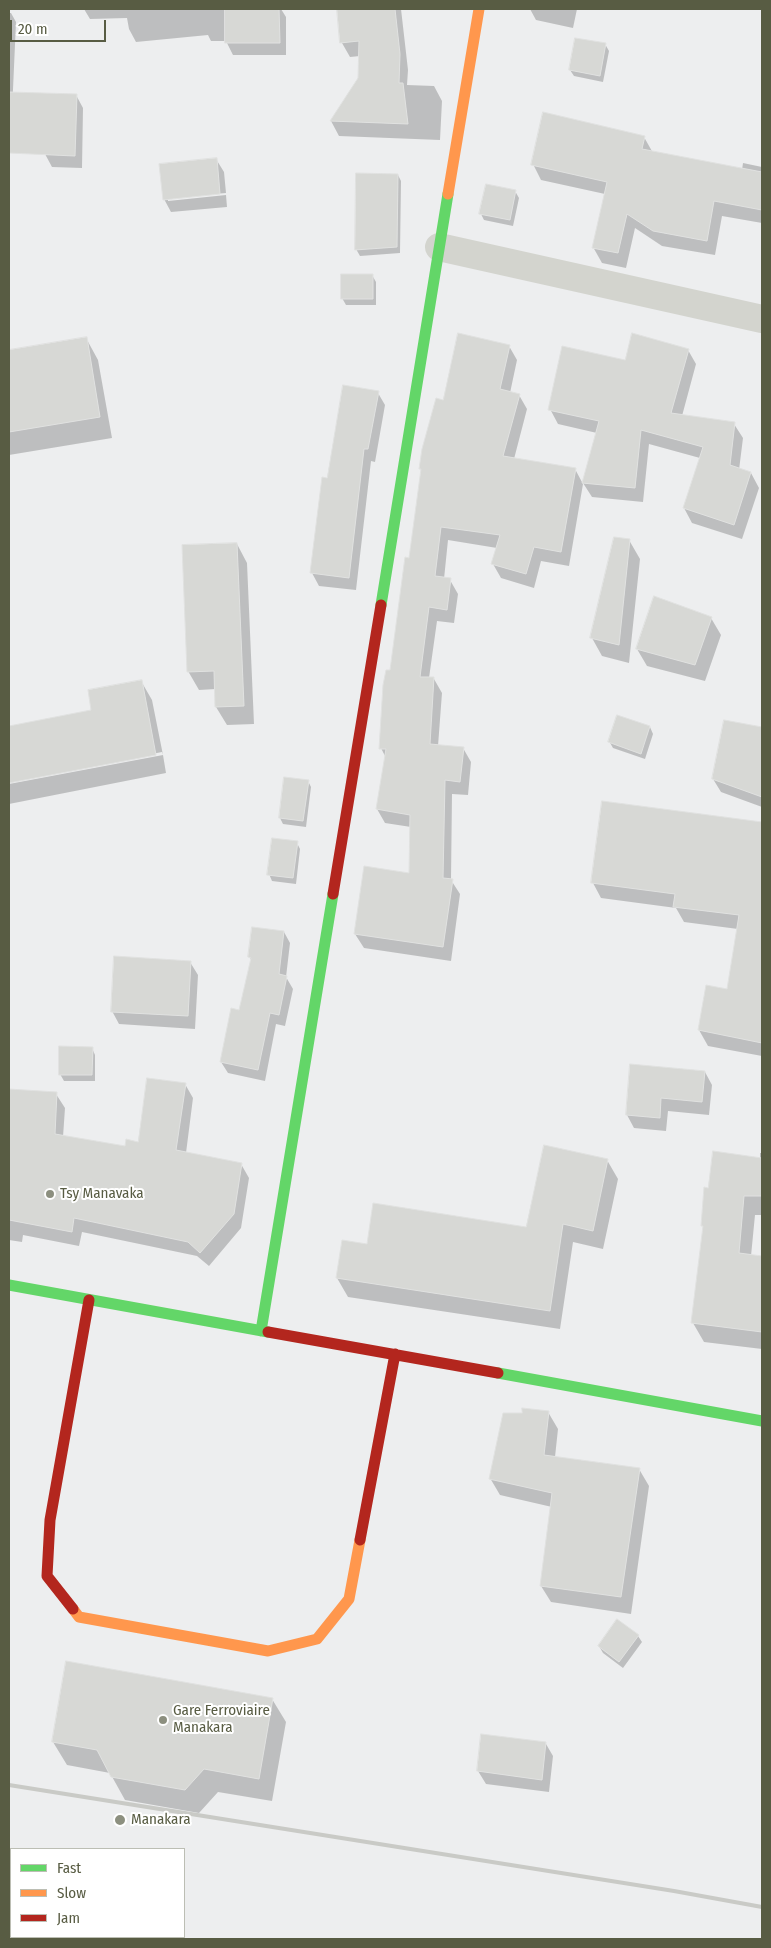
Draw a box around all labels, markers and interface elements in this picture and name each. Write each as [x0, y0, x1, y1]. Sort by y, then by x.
scale bar [12, 10, 109, 42]
text: 20 m [18, 20, 48, 38]
place label: Tsy Manavaka [60, 1185, 144, 1203]
marker: Tsy Manavaka [44, 1188, 56, 1200]
place label: Gare Ferroviaire Manakara [173, 1702, 270, 1737]
marker: Gare Ferroviaire Manakara [157, 1714, 169, 1726]
place label: Manakara [131, 1811, 191, 1829]
marker: Manakara [113, 1813, 127, 1827]
legend [10, 1848, 185, 1938]
text: Fast [57, 1859, 81, 1877]
text: Slow [57, 1884, 86, 1902]
text: Jam [57, 1909, 80, 1927]

